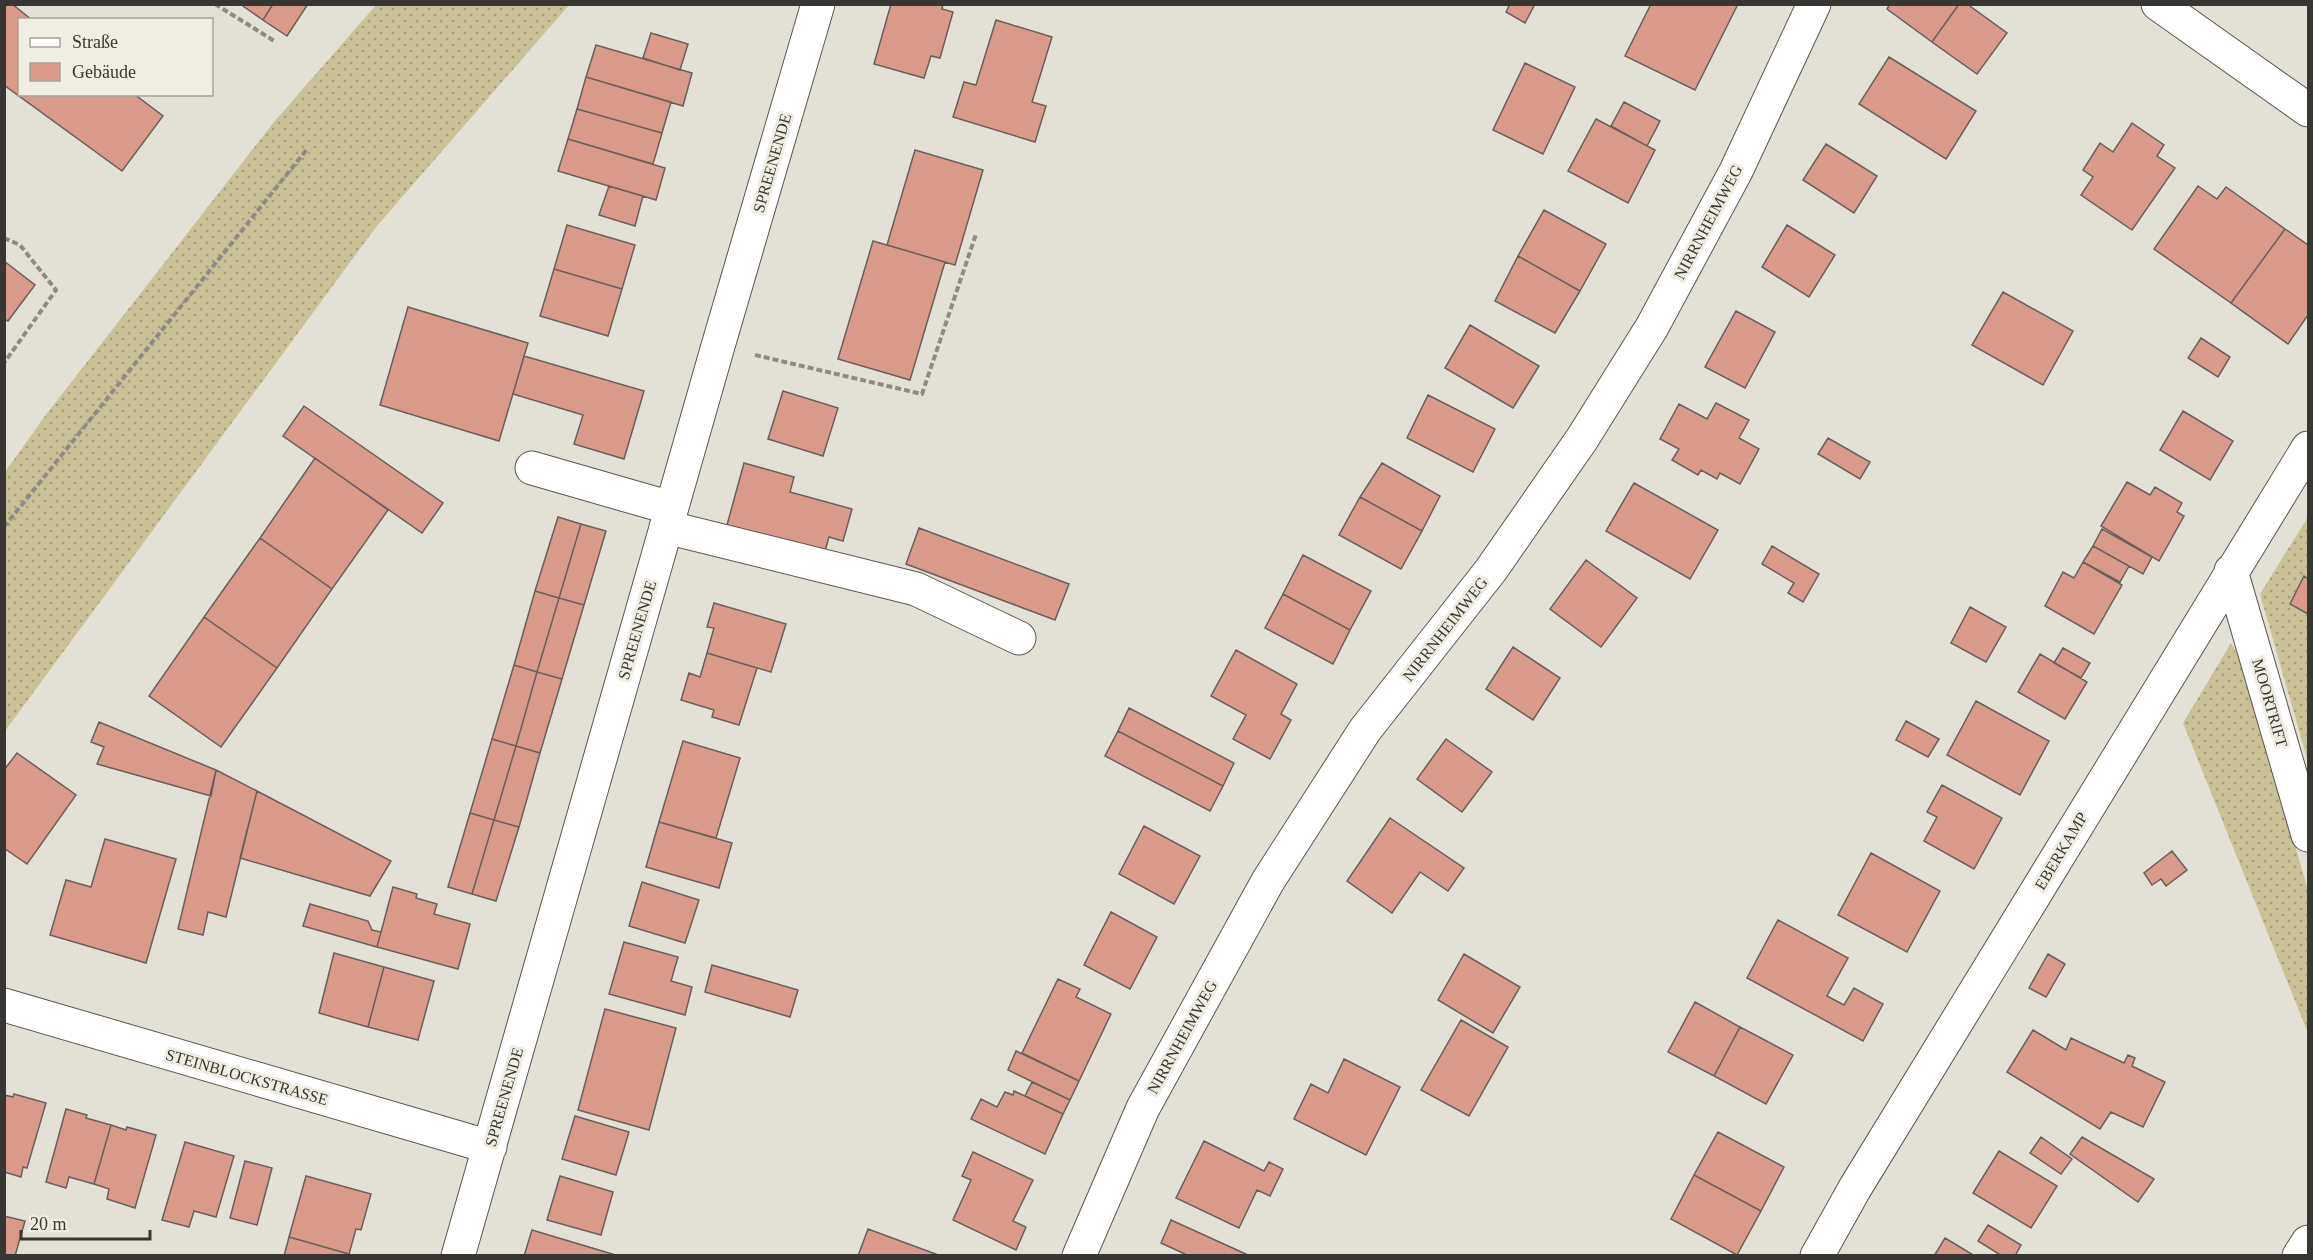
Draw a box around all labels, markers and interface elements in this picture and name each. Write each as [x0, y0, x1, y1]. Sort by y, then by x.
legend [18, 18, 213, 96]
text: Straße [72, 32, 118, 52]
text: Gebäude [72, 62, 136, 82]
street label: SPREENENDE [750, 112, 794, 214]
street label: NIRRNHEIMWEG [1671, 162, 1746, 282]
street label: NIRRNHEIMWEG [1399, 573, 1491, 684]
street label: SPREENENDE [615, 579, 659, 681]
street label: MOORTRIFT [2249, 657, 2291, 750]
street label: EBERKAMP [2031, 809, 2091, 893]
street label: NIRRNHEIMWEG [1144, 977, 1220, 1097]
street label: STEINBLOCKSTRASSE [164, 1046, 330, 1108]
street label: SPREENENDE [482, 1046, 526, 1148]
scale bar [21, 1203, 150, 1241]
text: 20 m [30, 1214, 67, 1234]

